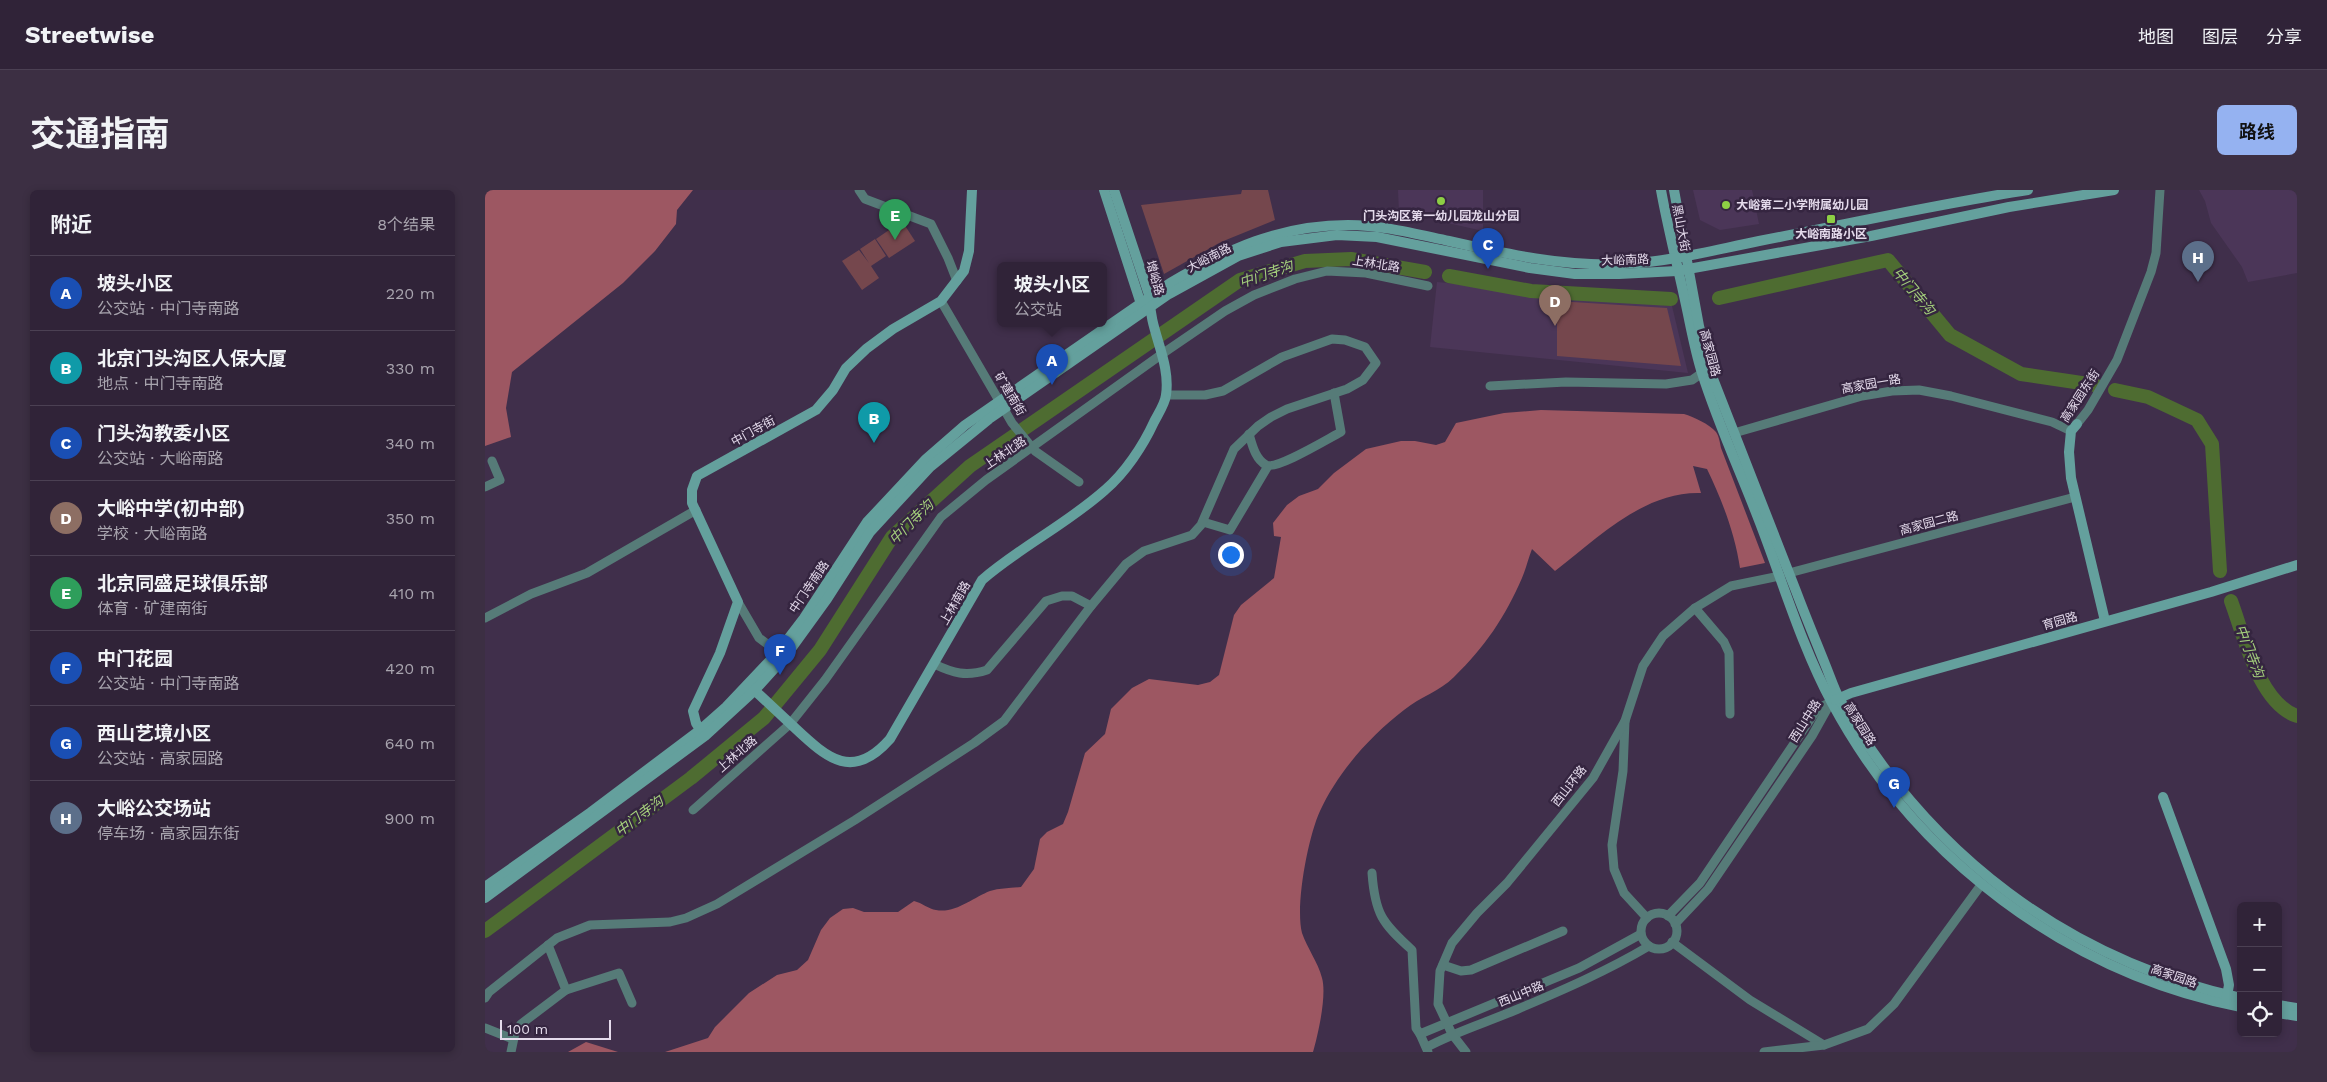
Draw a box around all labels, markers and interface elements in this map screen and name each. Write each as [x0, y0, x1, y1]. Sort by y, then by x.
text: Streetwise [25, 21, 154, 49]
text: 地图 [2138, 26, 2174, 47]
text: 图层 [2202, 26, 2238, 47]
text: 分享 [2266, 26, 2302, 47]
button: 路线 [2217, 105, 2297, 155]
text: 交通指南 [30, 113, 170, 155]
marker: 门头沟区第一幼儿园龙山分园 [1435, 195, 1447, 207]
place label: 大峪第二小学附属幼儿园 [1736, 198, 1868, 212]
pin: E [879, 199, 911, 240]
marker: 大峪第二小学附属幼儿园 [1720, 199, 1732, 211]
street label: 黑山大街 [1670, 203, 1692, 253]
place label: 门头沟区第一幼儿园龙山分园 [1363, 209, 1519, 223]
text: 附近 [50, 212, 92, 237]
marker: 大峪南路小区 [1825, 213, 1837, 225]
text: 8个结果 [377, 215, 435, 234]
place label: 大峪南路小区 [1795, 227, 1867, 241]
pin: C [1472, 228, 1504, 269]
street label: 大峪南路 [1184, 241, 1234, 275]
pin: H [2182, 241, 2214, 282]
street label: 大峪南路 [1601, 252, 1649, 268]
street label: 上林北路 [1351, 253, 1401, 275]
water label: 中门寺沟 [1237, 257, 1297, 291]
street label: 增峪路 [1143, 259, 1167, 297]
popup [997, 262, 1107, 327]
water label: 中门寺沟 [1890, 264, 1939, 319]
text: 坡头小区 [97, 272, 173, 295]
text: 坡头小区 [1014, 273, 1090, 296]
text: A [61, 284, 71, 303]
text: 220 m [386, 284, 435, 303]
pin: D [1539, 285, 1571, 326]
text: 公交站 · 中门寺南路 [97, 299, 240, 318]
text: 公交站 [1014, 300, 1062, 319]
street label: 高家园路 [1697, 328, 1723, 378]
pin: A [1036, 344, 1068, 385]
text: 北京门头沟区人保大厦 [97, 347, 287, 370]
text: B [61, 359, 71, 378]
text: 330 m [386, 359, 435, 378]
street label: 高家园东街 [2058, 367, 2102, 425]
street label: 矿建南街 [992, 370, 1028, 418]
street label: 高家园一路 [1840, 372, 1902, 396]
text: 地点 · 中门寺南路 [97, 374, 224, 393]
pin: B [858, 402, 890, 443]
street label: 中门寺街 [729, 413, 777, 449]
text: 门头沟教委小区 [97, 422, 230, 445]
text: C [61, 434, 71, 453]
text: 340 m [385, 434, 435, 453]
street label: 上林北路 [981, 434, 1029, 472]
text: 公交站 · 大峪南路 [97, 449, 224, 468]
water label: 中门寺沟 [886, 495, 938, 547]
text: 大峪中学(初中部) [97, 497, 245, 520]
street label: 高家园二路 [1898, 508, 1960, 538]
text: D [60, 509, 72, 528]
text: 350 m [386, 509, 435, 528]
text: 学校 · 大峪南路 [97, 524, 208, 543]
your location [1218, 542, 1244, 568]
street label: 中门寺南路 [786, 558, 832, 616]
text: 北京同盛足球俱乐部 [97, 572, 268, 595]
street label: 上林南路 [937, 579, 973, 627]
text: E [61, 584, 71, 603]
text: 410 m [389, 584, 435, 603]
text: 体育 · 矿建南街 [97, 599, 208, 618]
street label: 育园路 [2041, 609, 2079, 633]
water label: 中门寺沟 [2232, 622, 2268, 682]
pin: F [764, 634, 796, 675]
text: 中门花园 [97, 647, 173, 670]
text: F [61, 659, 71, 678]
text: 420 m [385, 659, 435, 678]
text: 公交站 · 中门寺南路 [97, 674, 240, 693]
street label: 西山中路 [1786, 697, 1824, 745]
street label: 高家园路 [1841, 700, 1879, 748]
text: 西山艺境小区 [97, 722, 211, 745]
street label: 上林北路 [714, 733, 760, 775]
text: G [60, 734, 72, 753]
text: 640 m [385, 734, 435, 753]
text: 公交站 · 高家园路 [97, 749, 224, 768]
street label: 西山环路 [1549, 763, 1589, 809]
pin: G [1878, 767, 1910, 808]
water label: 中门寺沟 [612, 792, 668, 839]
text: 大峪公交场站 [97, 797, 211, 820]
text: H [60, 809, 72, 828]
text: 900 m [385, 809, 435, 828]
text: 停车场 · 高家园东街 [97, 824, 240, 843]
map controls [2237, 902, 2282, 1037]
button: + [2237, 902, 2282, 947]
button: − [2237, 947, 2282, 992]
street label: 高家园路 [2149, 962, 2199, 990]
street label: 西山中路 [1496, 979, 1546, 1009]
button: locate [2237, 992, 2282, 1037]
scale bar [500, 1017, 611, 1040]
text: 100 m [507, 1021, 548, 1037]

